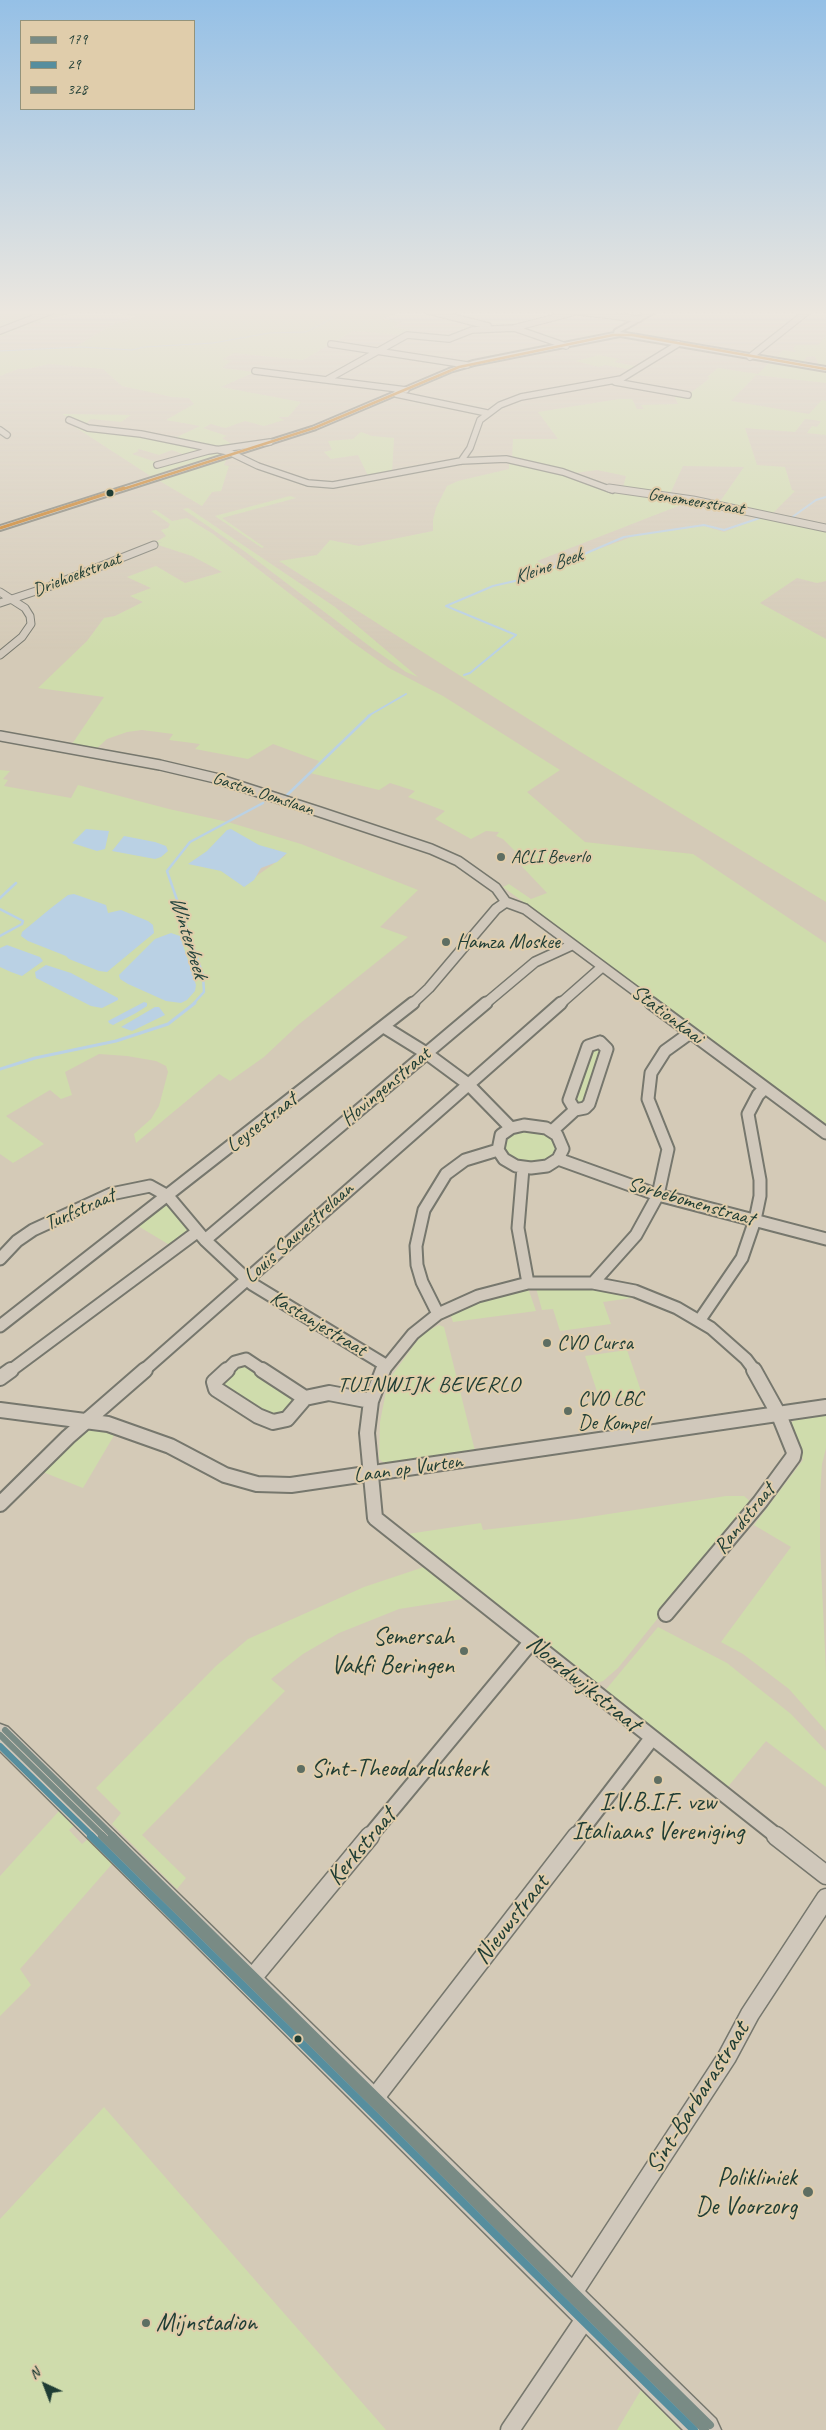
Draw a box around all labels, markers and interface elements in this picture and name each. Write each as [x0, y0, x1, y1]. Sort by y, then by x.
legend [20, 20, 195, 110]
text: 179 [67, 30, 87, 49]
text: 29 [67, 55, 81, 74]
text: 328 [67, 80, 87, 99]
street label: Genemeerstraat [646, 484, 746, 520]
unlabelled marker [105, 488, 115, 498]
water label: Kleine Beek [511, 544, 585, 590]
street label: Driehoekstraat [30, 548, 124, 602]
street label: Gaston Oomslaan [210, 768, 316, 820]
place label: ACLI Beverlo [511, 846, 590, 868]
marker: ACLI Beverlo [495, 851, 507, 863]
water label: Winterbeek [163, 893, 213, 981]
place label: Hamza Moskee [456, 929, 560, 955]
marker: Hamza Moskee [440, 936, 452, 948]
street label: Stationkaai [626, 980, 708, 1050]
street label: Hovingenstraat [336, 1042, 436, 1132]
street label: Leysestraat [221, 1087, 303, 1159]
street label: Sorbebomenstraat [624, 1172, 758, 1232]
street label: Louis Sauvestrelaan [239, 1177, 359, 1289]
street label: Turfstraat [41, 1183, 119, 1237]
street label: Kastanjestraat [265, 1285, 371, 1363]
place label: CVO Cursa [557, 1330, 633, 1356]
marker: CVO Cursa [541, 1337, 553, 1349]
district label: TUINWIJK BEVERLO [337, 1372, 521, 1398]
place label: CVO LBC De Kompel [578, 1386, 649, 1436]
marker: CVO LBC De Kompel [562, 1405, 574, 1417]
street label: Laan op Vurten [352, 1449, 464, 1489]
street label: Randstraat [709, 1479, 781, 1559]
place label: Semersah Vakfi Beringen [331, 1622, 454, 1681]
street label: Noordwijkstraat [520, 1629, 646, 1739]
marker: Semersah Vakfi Beringen [458, 1645, 470, 1657]
place label: Sint-Theodarduskerk [311, 1754, 488, 1784]
marker: Sint-Theodarduskerk [295, 1763, 307, 1775]
marker: I.V.B.I.F. vzw Italiaans Vereniging [652, 1774, 664, 1786]
place label: I.V.B.I.F. vzw Italiaans Vereniging [572, 1788, 744, 1847]
street label: Kerkstraat [321, 1802, 403, 1892]
street label: Nieuwstraat [468, 1869, 556, 1971]
street label: Sint-Barbarastraat [639, 2017, 757, 2179]
unlabelled marker [293, 2034, 303, 2044]
place label: Polikliniek De Voorzorg [695, 2163, 797, 2222]
marker: Polikliniek De Voorzorg [801, 2185, 815, 2199]
place label: Mijnstadion [156, 2308, 257, 2338]
marker: Mijnstadion [140, 2317, 152, 2329]
north arrow [20, 2360, 70, 2410]
text: N [25, 2364, 43, 2383]

